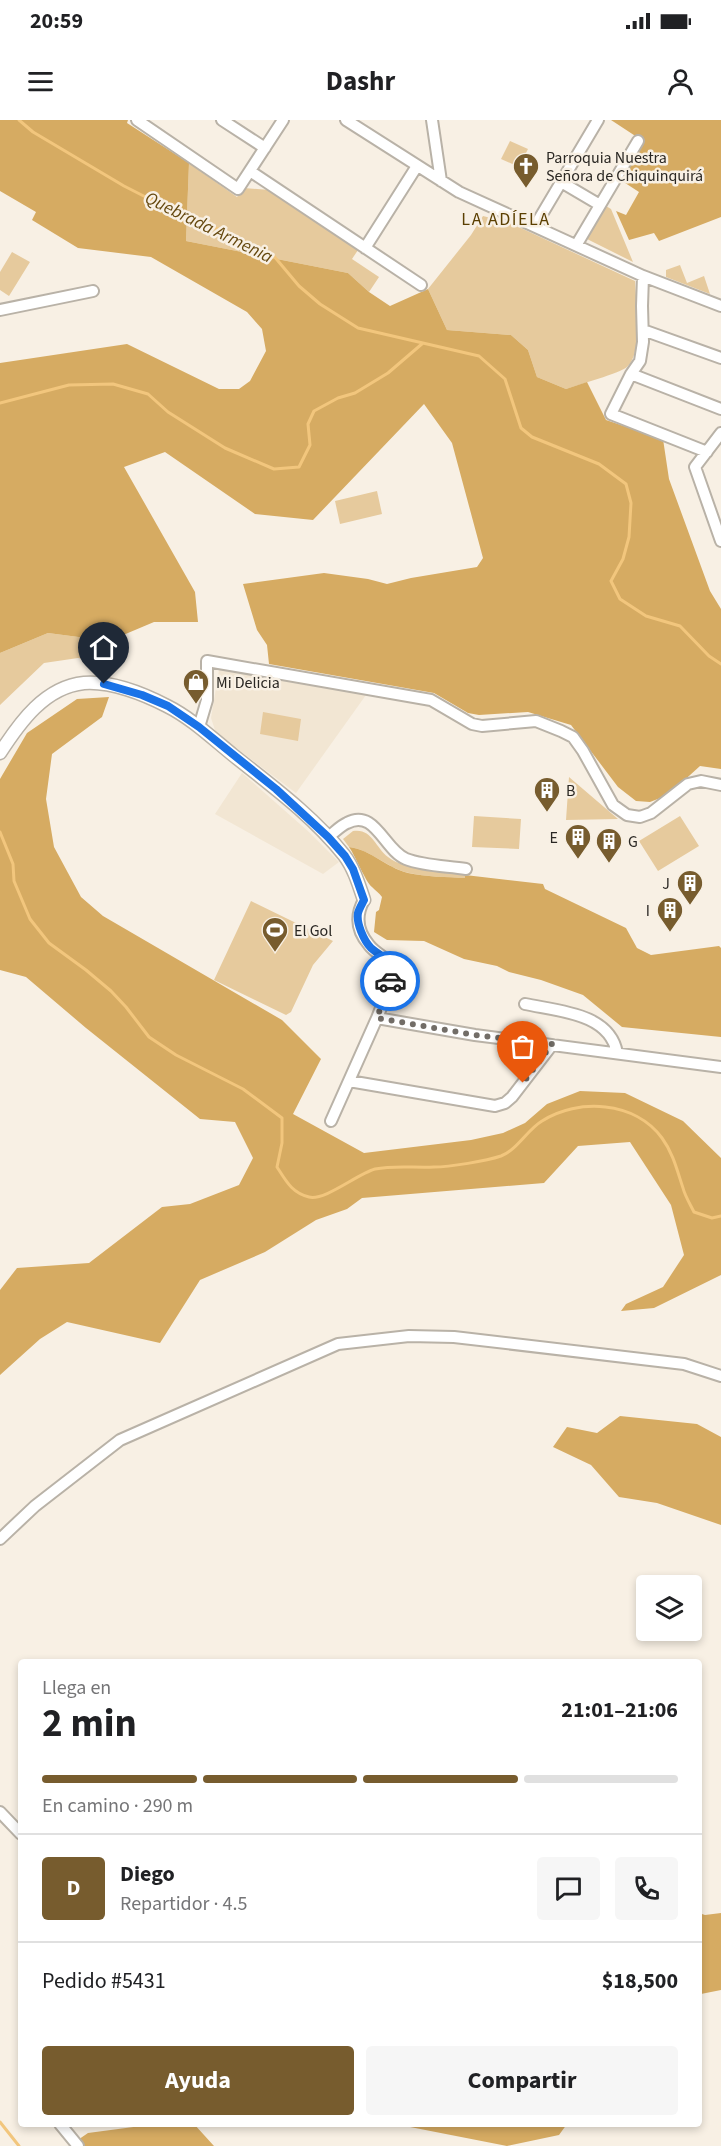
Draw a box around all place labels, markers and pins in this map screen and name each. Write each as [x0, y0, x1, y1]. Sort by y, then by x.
place label: Parroquia Nuestra Señora de Chiquinquirá [546, 147, 703, 187]
church icon: Parroquia Nuestra Señora de Chiquinquirá [511, 151, 541, 189]
pin [78, 622, 129, 684]
shop icon: Mi Delicia [181, 667, 211, 705]
place label: Mi Delicia [216, 672, 280, 694]
building icon: B [532, 775, 562, 813]
place label: B [566, 780, 575, 802]
building icon: E [563, 822, 593, 860]
building icon: G [594, 826, 624, 864]
place label: E [550, 827, 558, 849]
place label: G [628, 831, 638, 853]
building icon: J [675, 868, 705, 906]
place label: J [662, 873, 670, 895]
building icon: I [655, 895, 685, 933]
place label: I [646, 900, 650, 922]
sports icon: El Gol [260, 915, 290, 953]
place label: El Gol [294, 920, 332, 942]
pin [497, 1021, 548, 1083]

